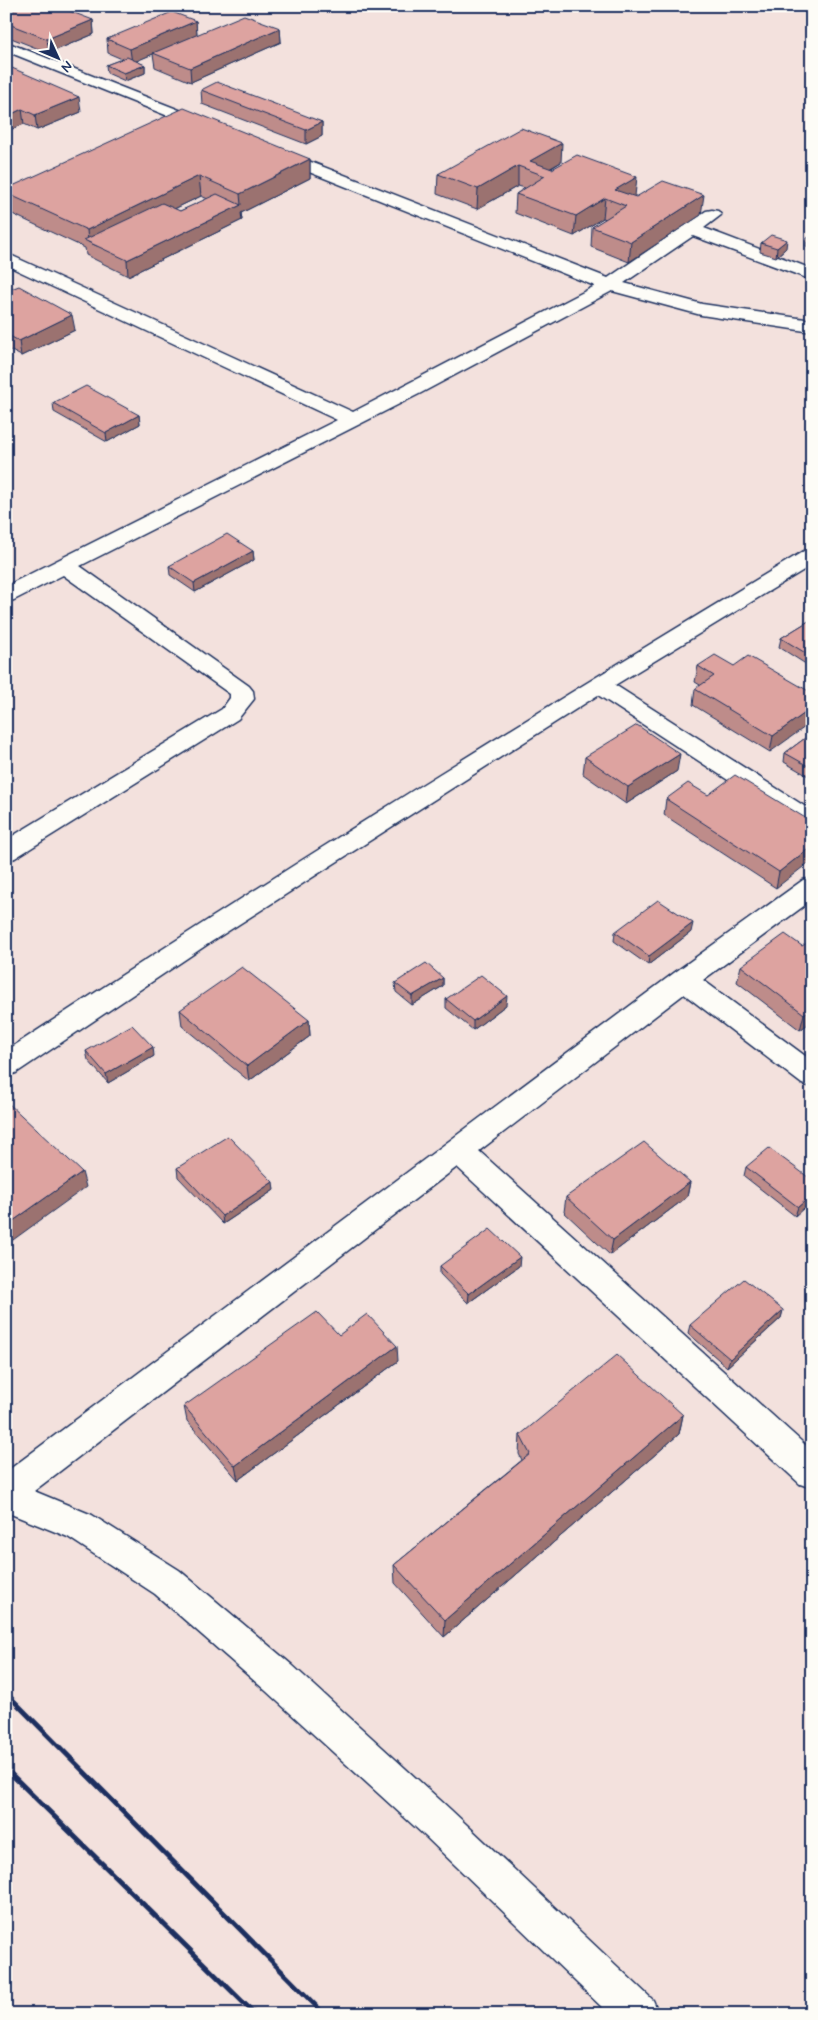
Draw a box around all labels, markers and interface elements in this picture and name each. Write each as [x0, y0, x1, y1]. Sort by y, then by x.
north arrow [32, 32, 82, 82]
text: N [57, 57, 76, 76]

